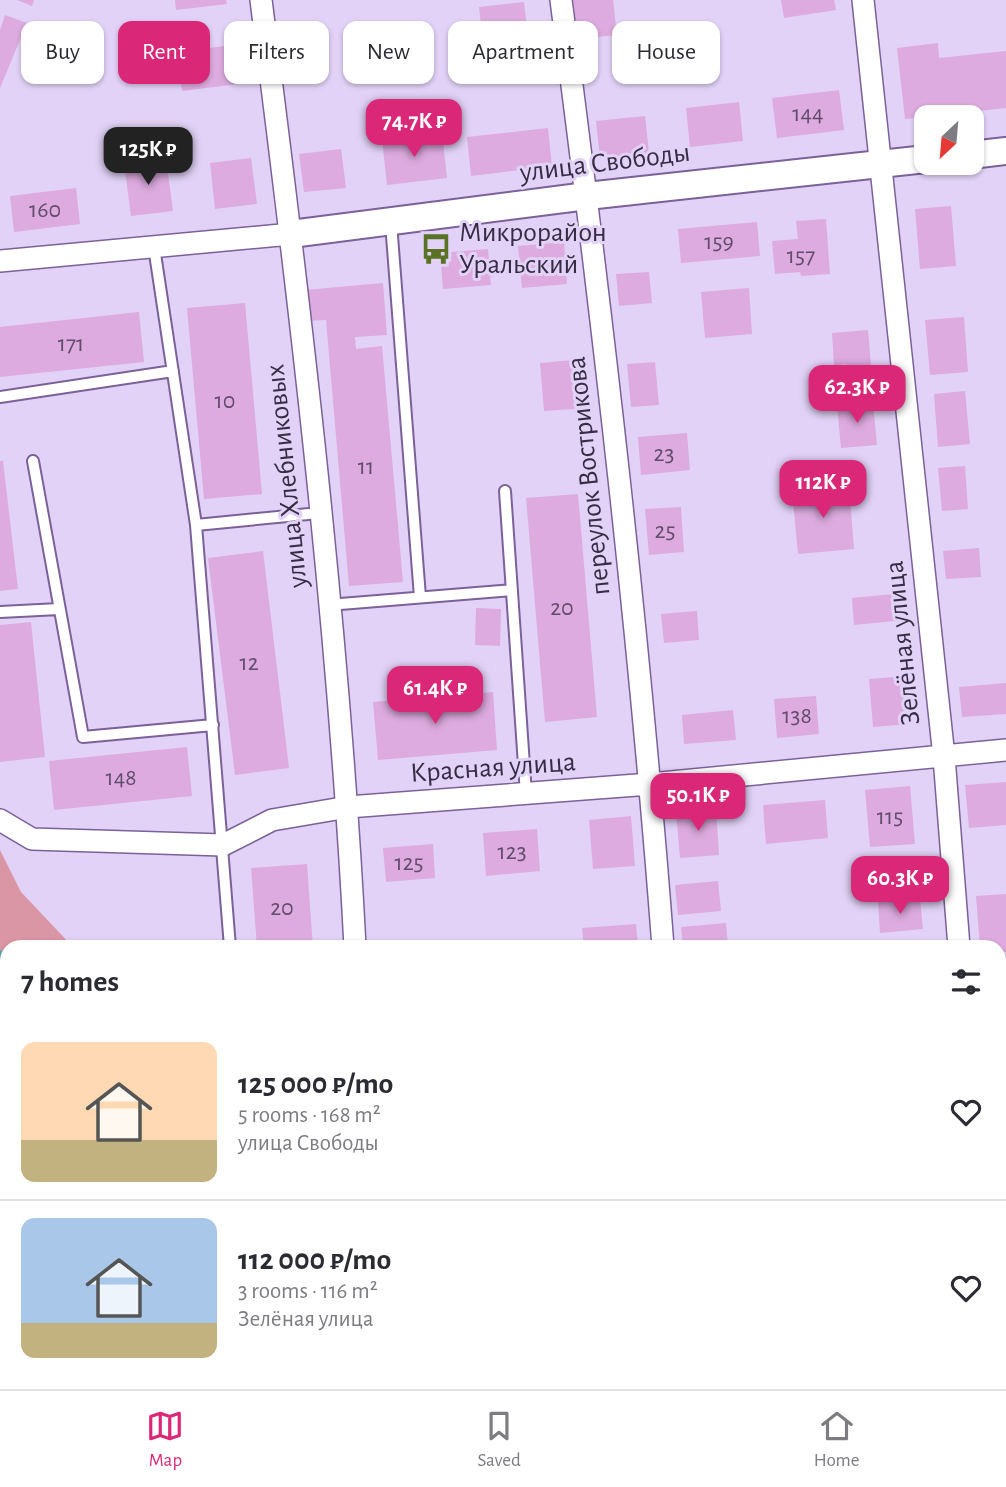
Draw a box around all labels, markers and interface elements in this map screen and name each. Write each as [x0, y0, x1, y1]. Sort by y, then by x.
chip: Buy [21, 21, 104, 84]
chip: Rent [118, 21, 210, 84]
chip: Filters [224, 21, 329, 84]
chip: New [343, 21, 434, 84]
chip: Apartment [448, 21, 598, 84]
chip: House [612, 21, 720, 84]
pin: 74.7K ₽ [349, 100, 479, 159]
house number: 144 [792, 102, 824, 126]
north arrow [914, 105, 984, 175]
map controls [914, 105, 984, 175]
text: 74.7K ₽ [382, 110, 446, 133]
pin: 125K ₽ [91, 128, 205, 187]
text: 125K ₽ [120, 138, 176, 161]
street label: улица Свободы [517, 139, 692, 187]
house number: 160 [29, 198, 61, 222]
place label: Микрорайон Уральский [459, 219, 607, 279]
house number: 159 [704, 230, 734, 254]
bus stop icon: Микрорайон Уральский [419, 232, 453, 266]
house number: 157 [787, 244, 815, 268]
house number: 171 [58, 332, 84, 356]
street label: переулок Вострикова [563, 355, 615, 597]
street label: улица Хлебниковых [261, 363, 313, 590]
pin: 62.3K ₽ [792, 366, 922, 425]
text: 62.3K ₽ [825, 376, 889, 399]
house number: 10 [215, 389, 235, 413]
house number: 23 [654, 442, 674, 466]
house number: 11 [358, 455, 374, 479]
pin: 112K ₽ [766, 461, 880, 520]
text: 112K ₽ [795, 471, 851, 494]
house number: 25 [655, 519, 675, 543]
street label: Зелёная улица [880, 559, 926, 726]
house number: 20 [550, 596, 574, 620]
house number: 12 [239, 651, 259, 675]
pin: 61.4K ₽ [370, 666, 500, 726]
text: 61.4K ₽ [403, 677, 467, 700]
house number: 138 [782, 704, 812, 728]
street label: Красная улица [409, 748, 577, 788]
house number: 148 [105, 766, 137, 790]
pin: 50.1K ₽ [633, 774, 763, 833]
text: 50.1K ₽ [666, 784, 730, 807]
house number: 115 [877, 805, 903, 829]
house number: 123 [497, 840, 527, 864]
house number: 125 [394, 851, 424, 875]
pin: 60.3K ₽ [835, 856, 965, 916]
text: 60.3K ₽ [867, 867, 933, 890]
house number: 20 [270, 896, 294, 920]
icon: filters [947, 963, 985, 1001]
text: 7 homes [21, 967, 119, 997]
text: 125 000 ₽/mo [238, 1069, 393, 1099]
icon: home [77, 1070, 161, 1154]
icon: heart [947, 1093, 985, 1131]
text: 5 rooms · 168 m² [238, 1104, 381, 1127]
text: улица Свободы [238, 1132, 379, 1155]
text: 112 000 ₽/mo [238, 1245, 391, 1275]
icon: home [77, 1246, 161, 1330]
icon: heart [947, 1269, 985, 1307]
text: 3 rooms · 116 m² [238, 1280, 378, 1303]
text: Зелёная улица [238, 1308, 374, 1331]
tab: Map [146, 1407, 184, 1472]
tab: Saved [477, 1407, 521, 1472]
tab: Home [814, 1407, 860, 1472]

